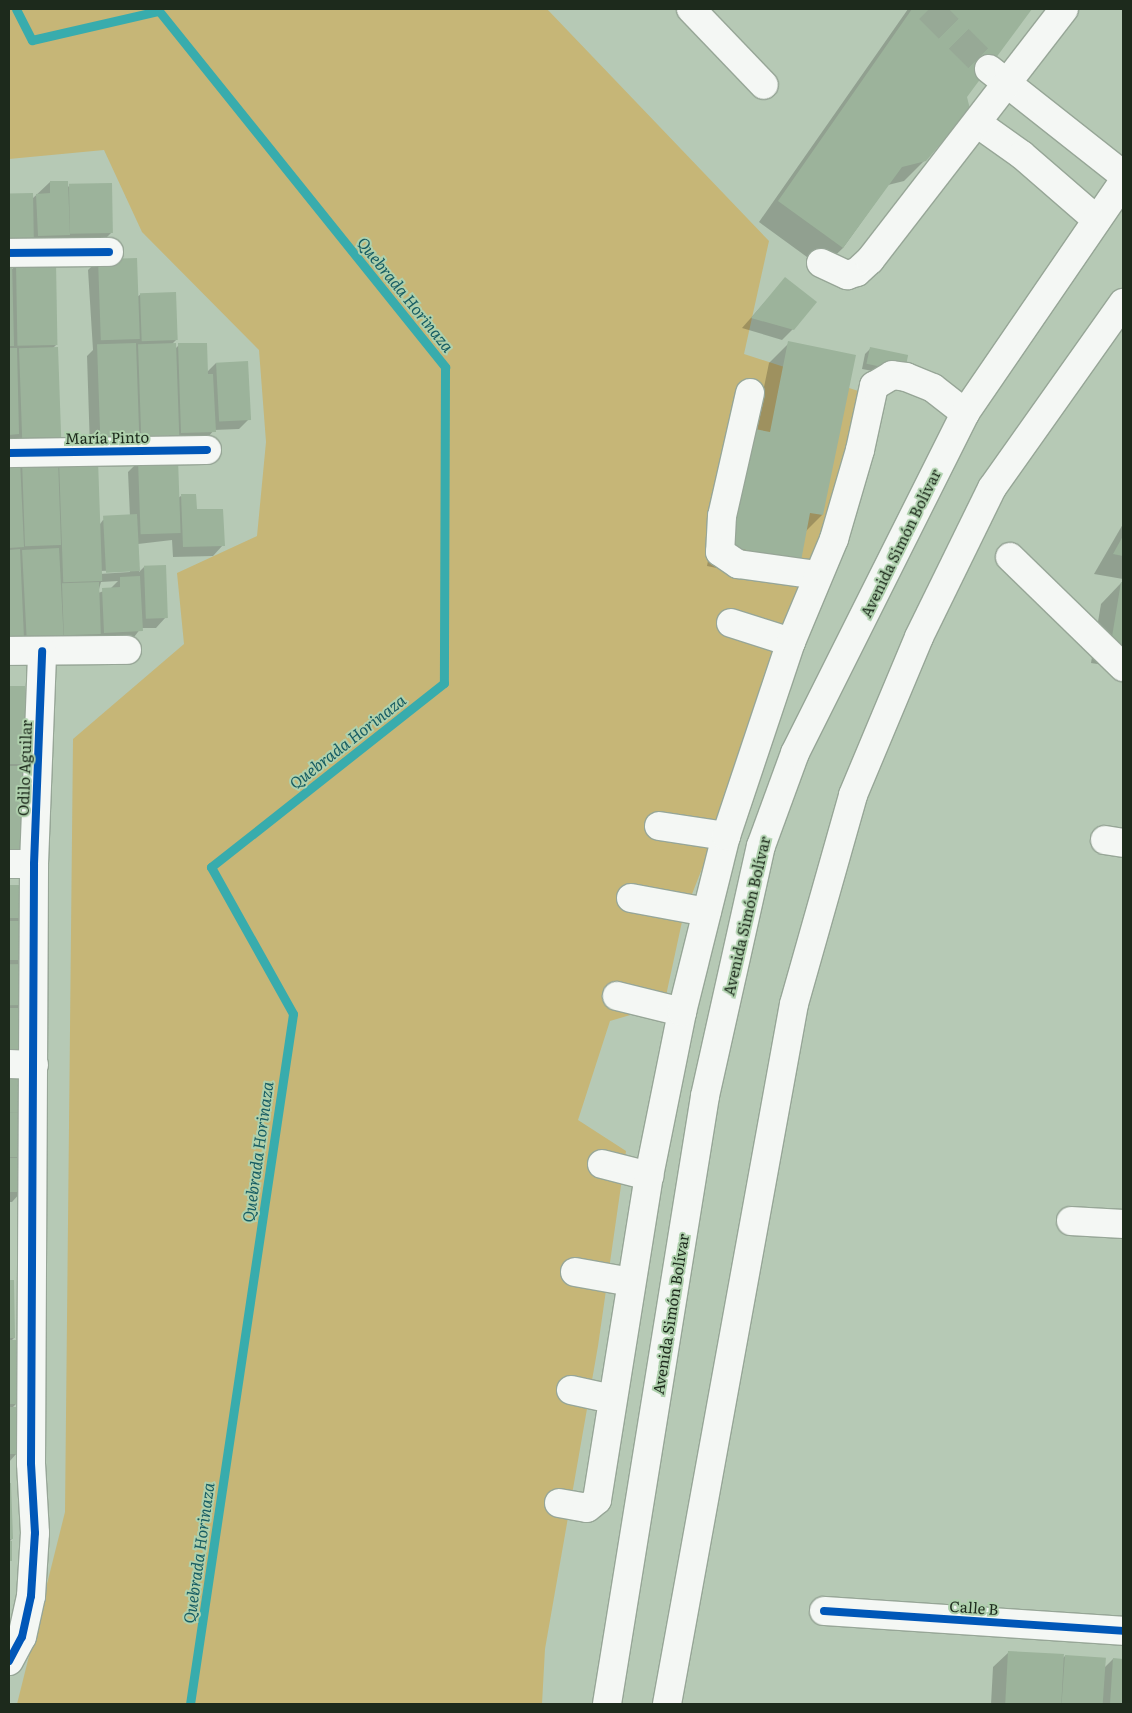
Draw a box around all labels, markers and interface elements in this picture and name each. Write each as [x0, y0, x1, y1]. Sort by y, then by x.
water label: Quebrada Horinaza [354, 233, 458, 355]
street label: María Pinto [65, 427, 149, 447]
street label: Avenida Simón Bolívar [856, 466, 944, 620]
water label: Quebrada Horinaza [285, 690, 409, 792]
street label: Odilo Aguilar [13, 720, 35, 816]
street label: Avenida Simón Bolívar [719, 835, 773, 997]
water label: Quebrada Horinaza [238, 1080, 276, 1224]
street label: Avenida Simón Bolívar [648, 1232, 692, 1396]
water label: Quebrada Horinaza [179, 1481, 217, 1625]
street label: Calle B [949, 1596, 999, 1618]

